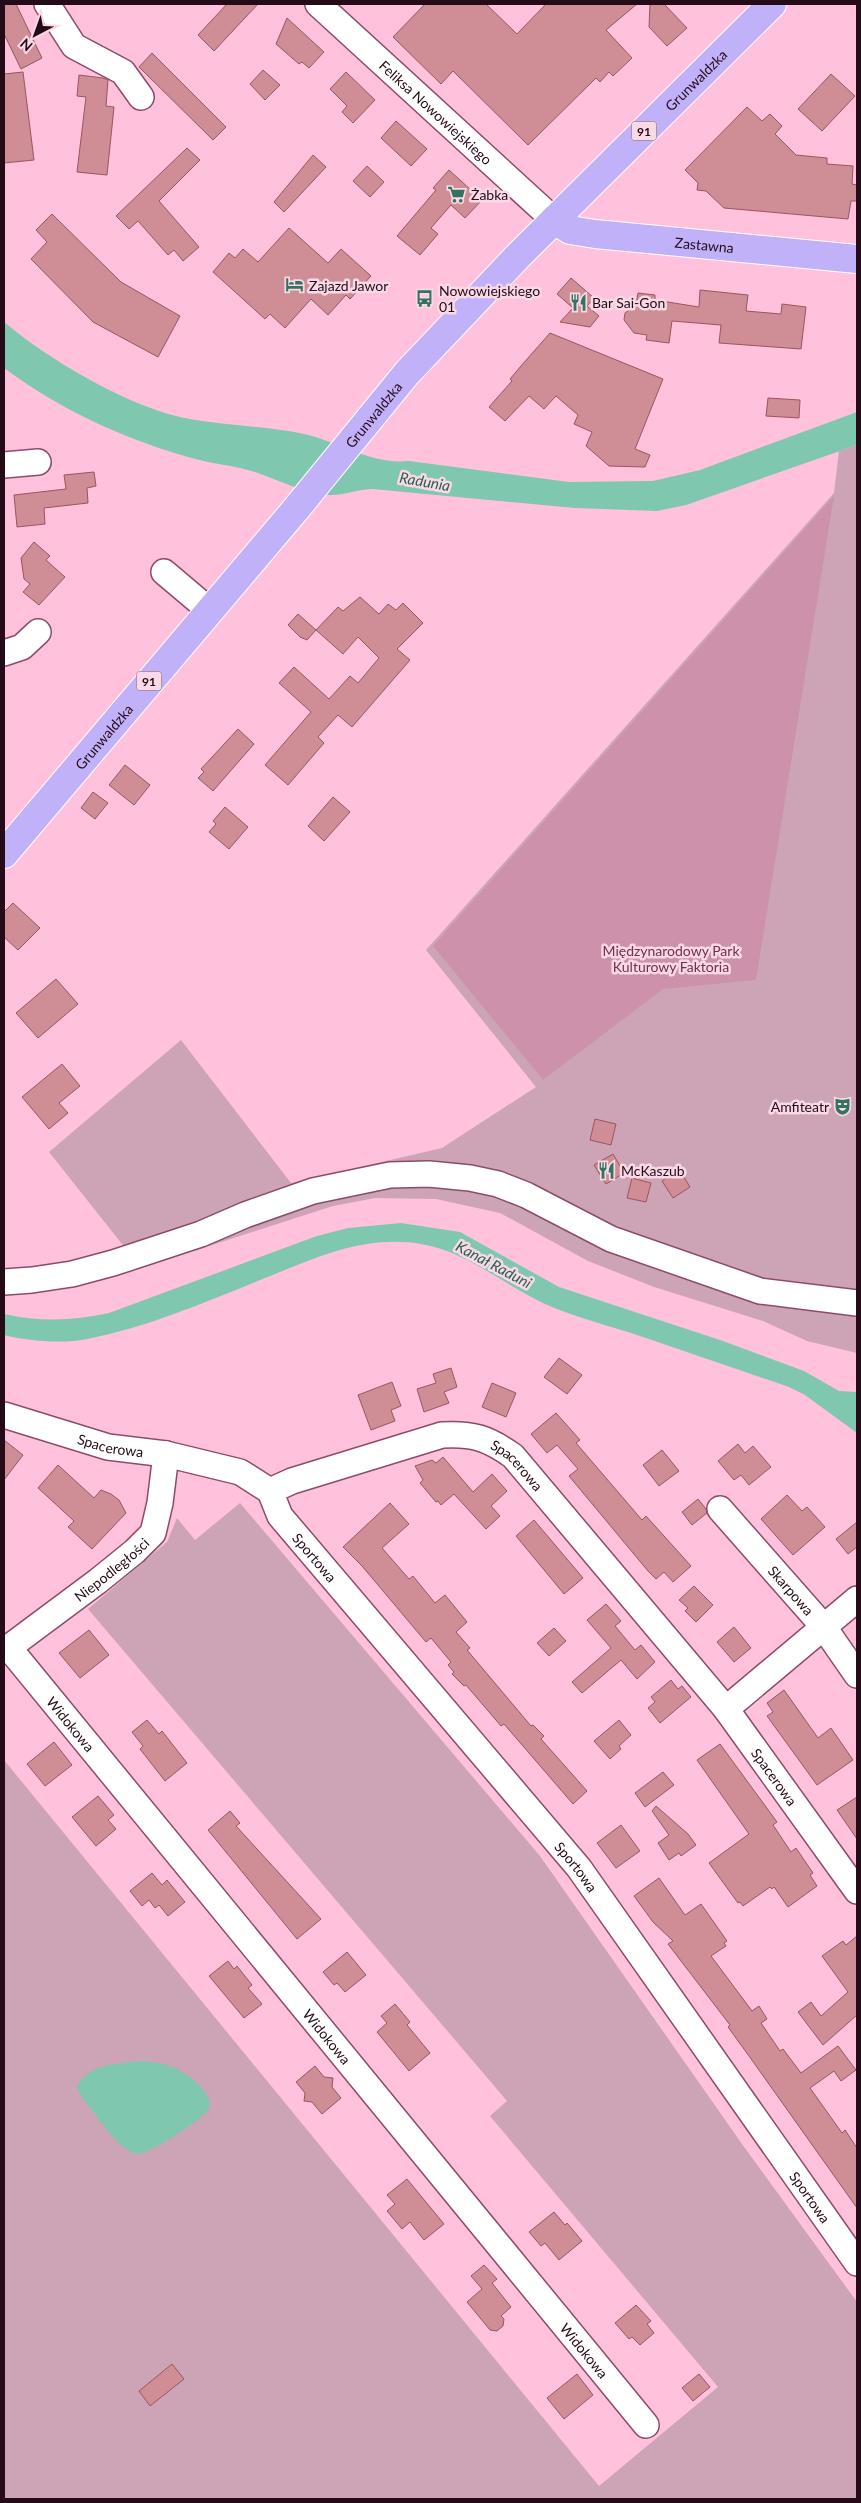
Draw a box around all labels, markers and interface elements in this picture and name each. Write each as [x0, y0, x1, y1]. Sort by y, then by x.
north arrow [10, 10, 60, 60]
text: N [16, 35, 36, 55]
street label: Grunwaldzka [661, 45, 730, 114]
street label: Feliksa Nowowiejskiego [376, 56, 496, 168]
road number: 91 [632, 122, 656, 140]
supermarket icon: Żabka [447, 184, 467, 204]
place label: Żabka [471, 186, 508, 203]
street label: Zastawna [674, 233, 735, 256]
hotel icon: Zajazd Jawor [285, 275, 305, 295]
place label: Zajazd Jawor [309, 277, 388, 294]
place label: Nowowiejskiego 01 [439, 282, 540, 315]
bus stop icon: Nowowiejskiego 01 [415, 288, 435, 308]
restaurant icon: Bar Sai-Gon [568, 292, 588, 312]
place label: Bar Sai-Gon [592, 294, 665, 311]
street label: Grunwaldzka [341, 378, 405, 451]
water label: Radunia [398, 468, 452, 494]
road number: 91 [136, 671, 162, 690]
street label: Grunwaldzka [71, 700, 136, 773]
park label: Międzynarodowy Park Kulturowy Faktoria [602, 942, 740, 975]
theatre icon: Amfiteatr [833, 1096, 853, 1116]
place label: Amfiteatr [771, 1098, 829, 1115]
restaurant icon: McKaszub [597, 1160, 617, 1180]
place label: McKaszub [621, 1162, 685, 1179]
water label: Kanał Raduni [453, 1237, 535, 1292]
street label: Spacerowa [76, 1430, 144, 1460]
street label: Spacerowa [488, 1436, 547, 1494]
street label: Sportowa [289, 1529, 341, 1585]
street label: Niepodległości [71, 1534, 152, 1604]
street label: Skarpowa [765, 1562, 818, 1618]
street label: Widokowa [44, 1693, 99, 1755]
street label: Spacerowa [748, 1744, 801, 1809]
street label: Sportowa [552, 1838, 601, 1895]
street label: Widokowa [300, 2005, 355, 2067]
street label: Sportowa [787, 2168, 834, 2226]
street label: Widokowa [557, 2319, 612, 2381]

